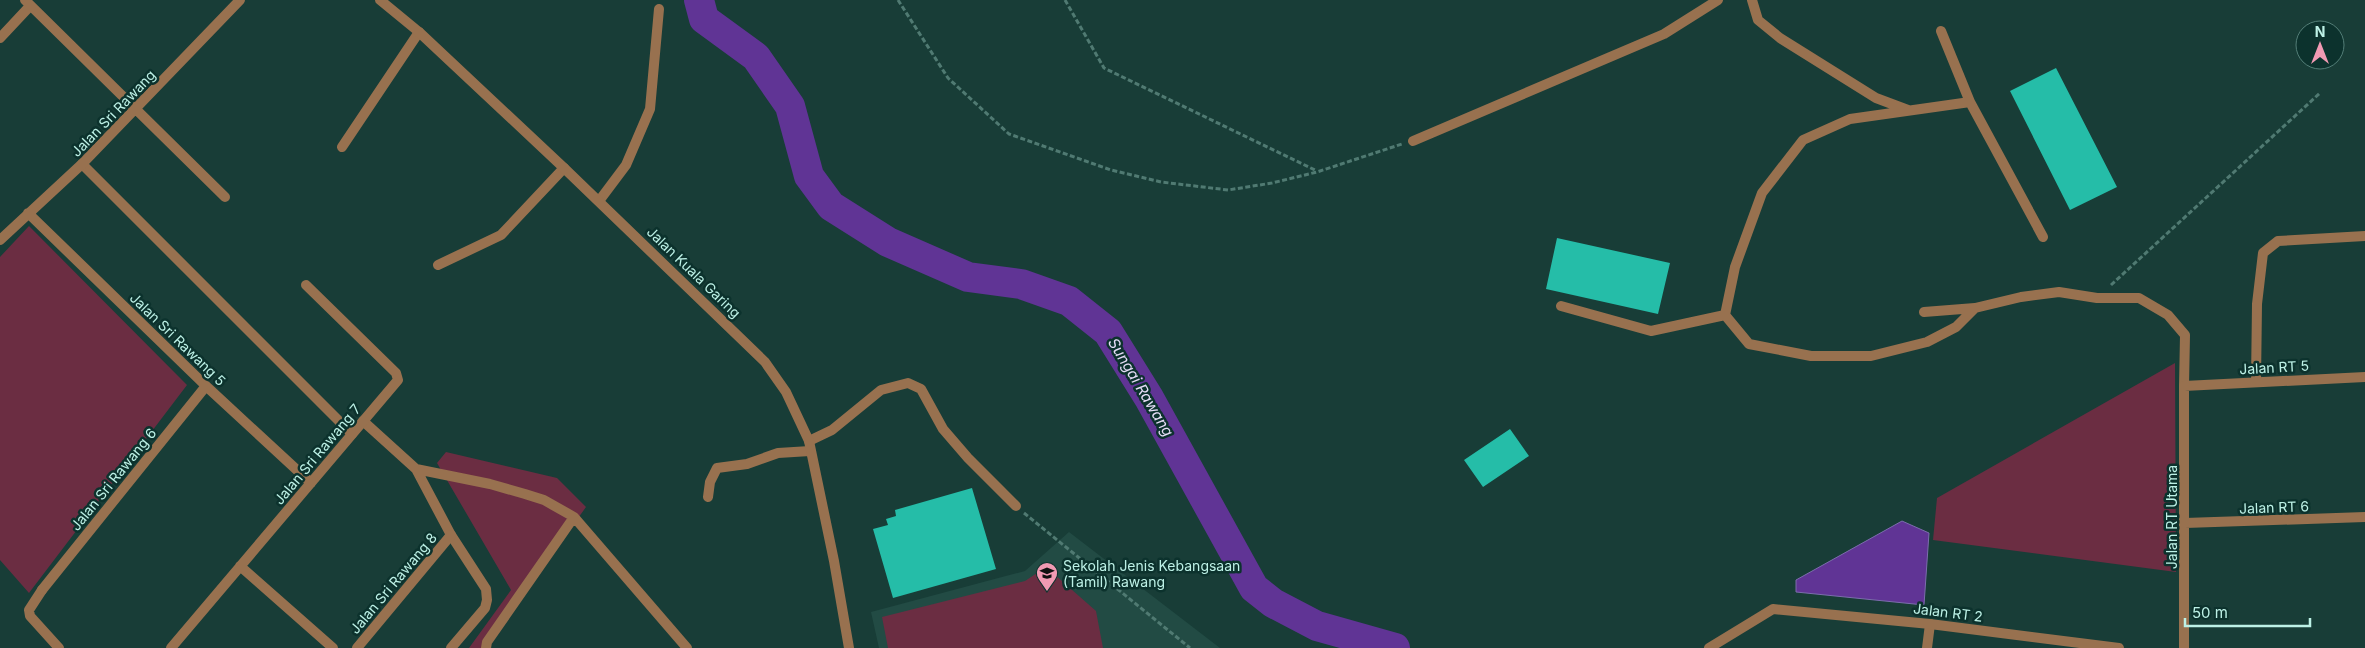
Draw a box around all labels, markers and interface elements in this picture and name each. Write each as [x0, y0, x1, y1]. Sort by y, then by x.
north arrow [2295, 20, 2345, 70]
text: N [2315, 23, 2325, 40]
street label: Jalan Sri Rawang [67, 66, 159, 160]
street label: Jalan Kuala Garing [644, 223, 744, 321]
street label: Jalan Sri Rawang 5 [127, 289, 229, 389]
water label: Sungai Rawang [1104, 334, 1178, 440]
street label: Jalan RT 5 [2239, 357, 2309, 377]
street label: Jalan Sri Rawang 7 [270, 400, 364, 508]
street label: Jalan Sri Rawang 6 [67, 424, 159, 534]
street label: Jalan RT Utama [2163, 465, 2180, 569]
street label: Jalan RT 6 [2239, 497, 2309, 517]
street label: Jalan Sri Rawang 8 [346, 529, 440, 637]
place label: Sekolah Jenis Kebangsaan (Tamil) Rawang [1063, 557, 1240, 590]
school or university icon: Sekolah Jenis Kebangsaan (Tamil) Rawang [1035, 561, 1059, 592]
scale bar [2185, 596, 2310, 628]
street label: Jalan RT 2 [1912, 599, 1984, 625]
text: 50 m [2192, 603, 2228, 622]

